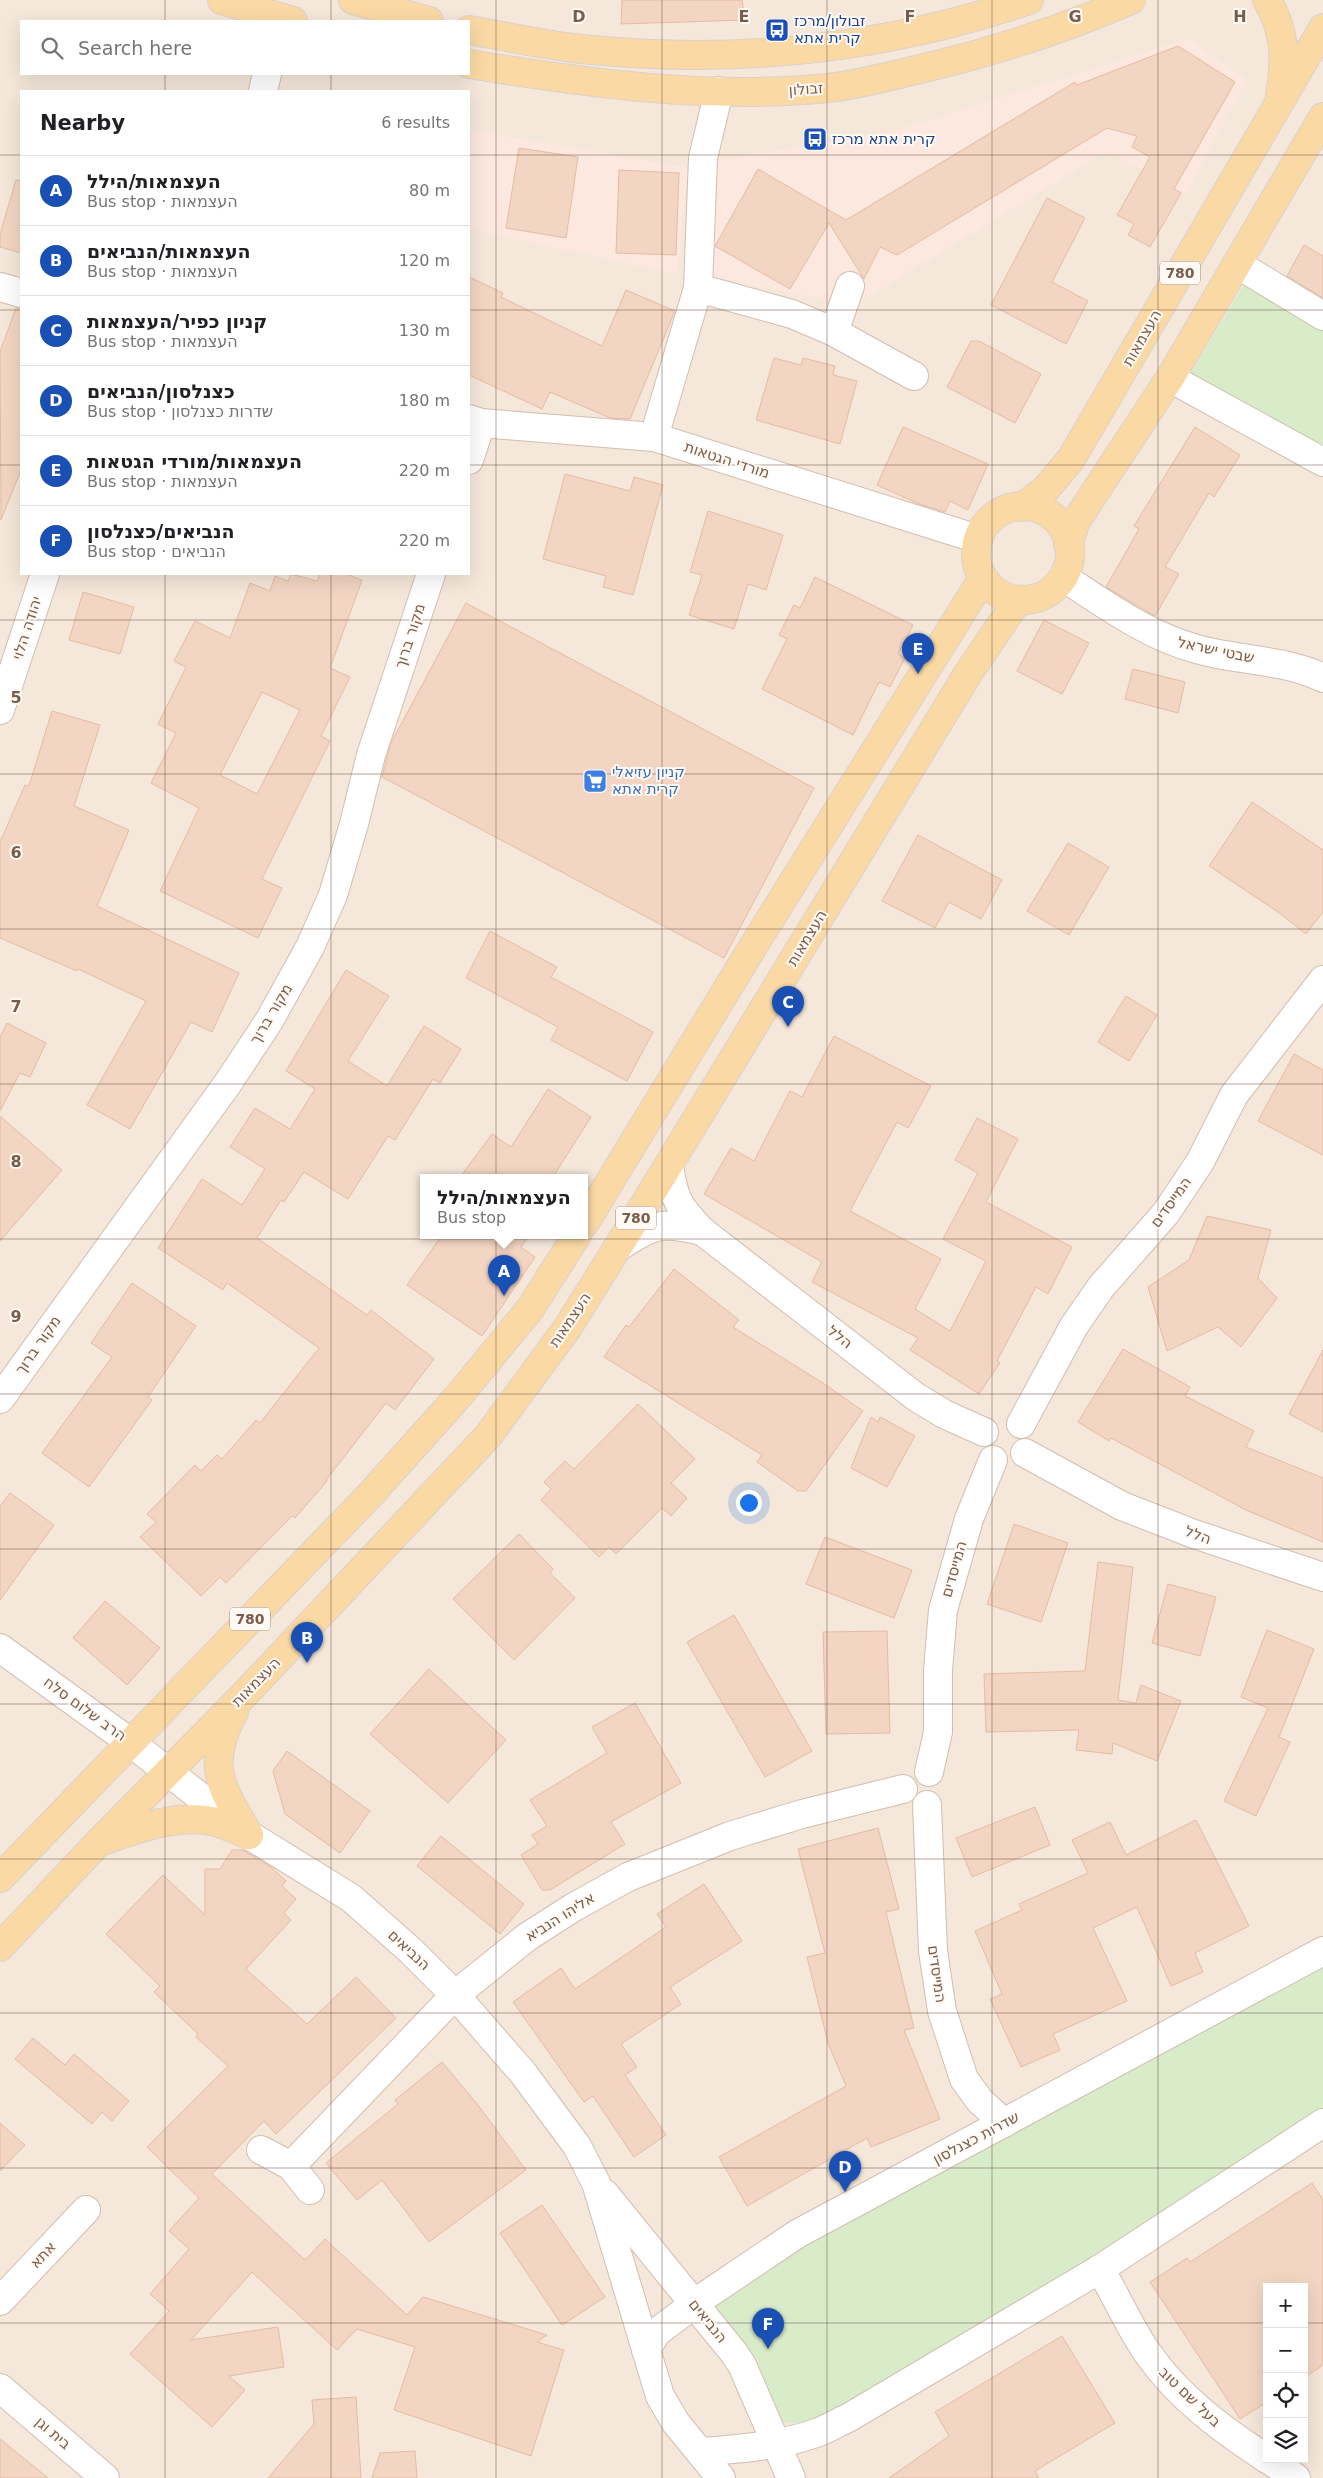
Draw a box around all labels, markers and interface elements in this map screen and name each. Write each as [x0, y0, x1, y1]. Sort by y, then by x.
text: D [572, 7, 586, 26]
text: E [739, 7, 749, 26]
text: F [905, 7, 915, 26]
text: G [1068, 7, 1082, 26]
text: H [1233, 7, 1247, 26]
place label: זבולון/מרכז קרית אתא [794, 12, 865, 47]
bus stop icon: זבולון/מרכז קרית אתא [764, 17, 790, 43]
search box [20, 20, 470, 75]
icon: search [38, 34, 66, 62]
text: Search here [78, 37, 192, 59]
street label: זבולון [788, 79, 824, 99]
text: Nearby [40, 111, 125, 135]
text: 6 results [381, 113, 450, 132]
bus stop icon: קרית אתא מרכז [802, 126, 828, 152]
place label: קרית אתא מרכז [832, 130, 936, 148]
text: העצמאות/הילל [87, 170, 221, 192]
text: A [50, 181, 62, 200]
text: 80 m [409, 181, 450, 200]
text: Bus stop · העצמאות [87, 192, 238, 211]
text: העצמאות/הנביאים [87, 240, 251, 262]
text: B [50, 251, 62, 270]
text: 120 m [399, 251, 450, 270]
text: Bus stop · העצמאות [87, 262, 238, 281]
road number: 780 [1160, 262, 1200, 284]
street label: העצמאות [1119, 307, 1165, 369]
text: קניון כפיר/העצמאות [87, 310, 267, 332]
text: C [50, 321, 62, 340]
text: 130 m [399, 321, 450, 340]
text: Bus stop · העצמאות [87, 332, 238, 351]
text: כצנלסון/הנביאים [87, 380, 235, 402]
text: D [49, 391, 63, 410]
text: 180 m [399, 391, 450, 410]
text: Bus stop · שדרות כצנלסון [87, 402, 273, 421]
street label: מורדי הגטאות [682, 438, 772, 482]
text: העצמאות/מורדי הגטאות [87, 450, 302, 472]
text: E [51, 461, 61, 480]
text: 220 m [399, 461, 450, 480]
text: Bus stop · העצמאות [87, 472, 238, 491]
text: הנביאים/כצנלסון [87, 520, 235, 542]
text: F [51, 531, 61, 550]
text: 220 m [399, 531, 450, 550]
text: Bus stop · הנביאים [87, 542, 226, 561]
street label: יהודה הלוי [8, 594, 46, 662]
street label: מקור ברוך [391, 601, 429, 671]
pin: E [902, 633, 934, 674]
street label: שבטי ישראל [1176, 633, 1256, 667]
text: 5 [10, 688, 22, 707]
place label: קניון עזיאלי קרית אתא [612, 763, 685, 798]
supermarket icon: קניון עזיאלי קרית אתא [582, 768, 608, 794]
text: 6 [10, 843, 22, 862]
street label: העצמאות [783, 907, 831, 969]
street label: מקור ברוך [246, 980, 296, 1048]
pin: C [772, 986, 804, 1027]
text: 7 [10, 997, 22, 1016]
text: 8 [10, 1152, 22, 1171]
street label: המייסדים [1147, 1173, 1195, 1231]
popup [420, 1174, 588, 1239]
text: העצמאות/הילל [437, 1186, 571, 1208]
road number: 780 [616, 1206, 656, 1230]
text: Bus stop [437, 1208, 506, 1227]
pin: A [488, 1255, 520, 1296]
street label: העצמאות [545, 1289, 595, 1351]
text: 9 [10, 1307, 22, 1326]
street label: מקור ברוך [11, 1312, 65, 1378]
street label: הלל [824, 1322, 856, 1352]
your location [736, 1490, 762, 1516]
street label: הלל [1182, 1522, 1214, 1548]
street label: המייסדים [937, 1539, 971, 1599]
road number: 780 [230, 1608, 270, 1630]
pin: B [291, 1622, 323, 1663]
street label: העצמאות [228, 1653, 284, 1711]
street label: הרב שלום סלח [40, 1673, 130, 1745]
street label: אליהו הנביא [522, 1889, 598, 1945]
street label: הנביאים [384, 1926, 434, 1974]
street label: המייסדים [924, 1944, 950, 2004]
street label: שדרות כצנלסון [930, 2108, 1022, 2168]
pin: D [829, 2151, 861, 2192]
street label: אתא [26, 2238, 60, 2272]
map controls [1263, 2283, 1308, 2463]
button: + [1263, 2283, 1308, 2328]
street label: הנביאים [685, 2295, 731, 2347]
pin: F [752, 2308, 784, 2349]
button: − [1263, 2328, 1308, 2373]
street label: בעל שם טוב [1155, 2363, 1225, 2431]
button: locate [1263, 2373, 1308, 2418]
street label: בית וגן [32, 2413, 75, 2453]
button: layers [1263, 2418, 1308, 2463]

